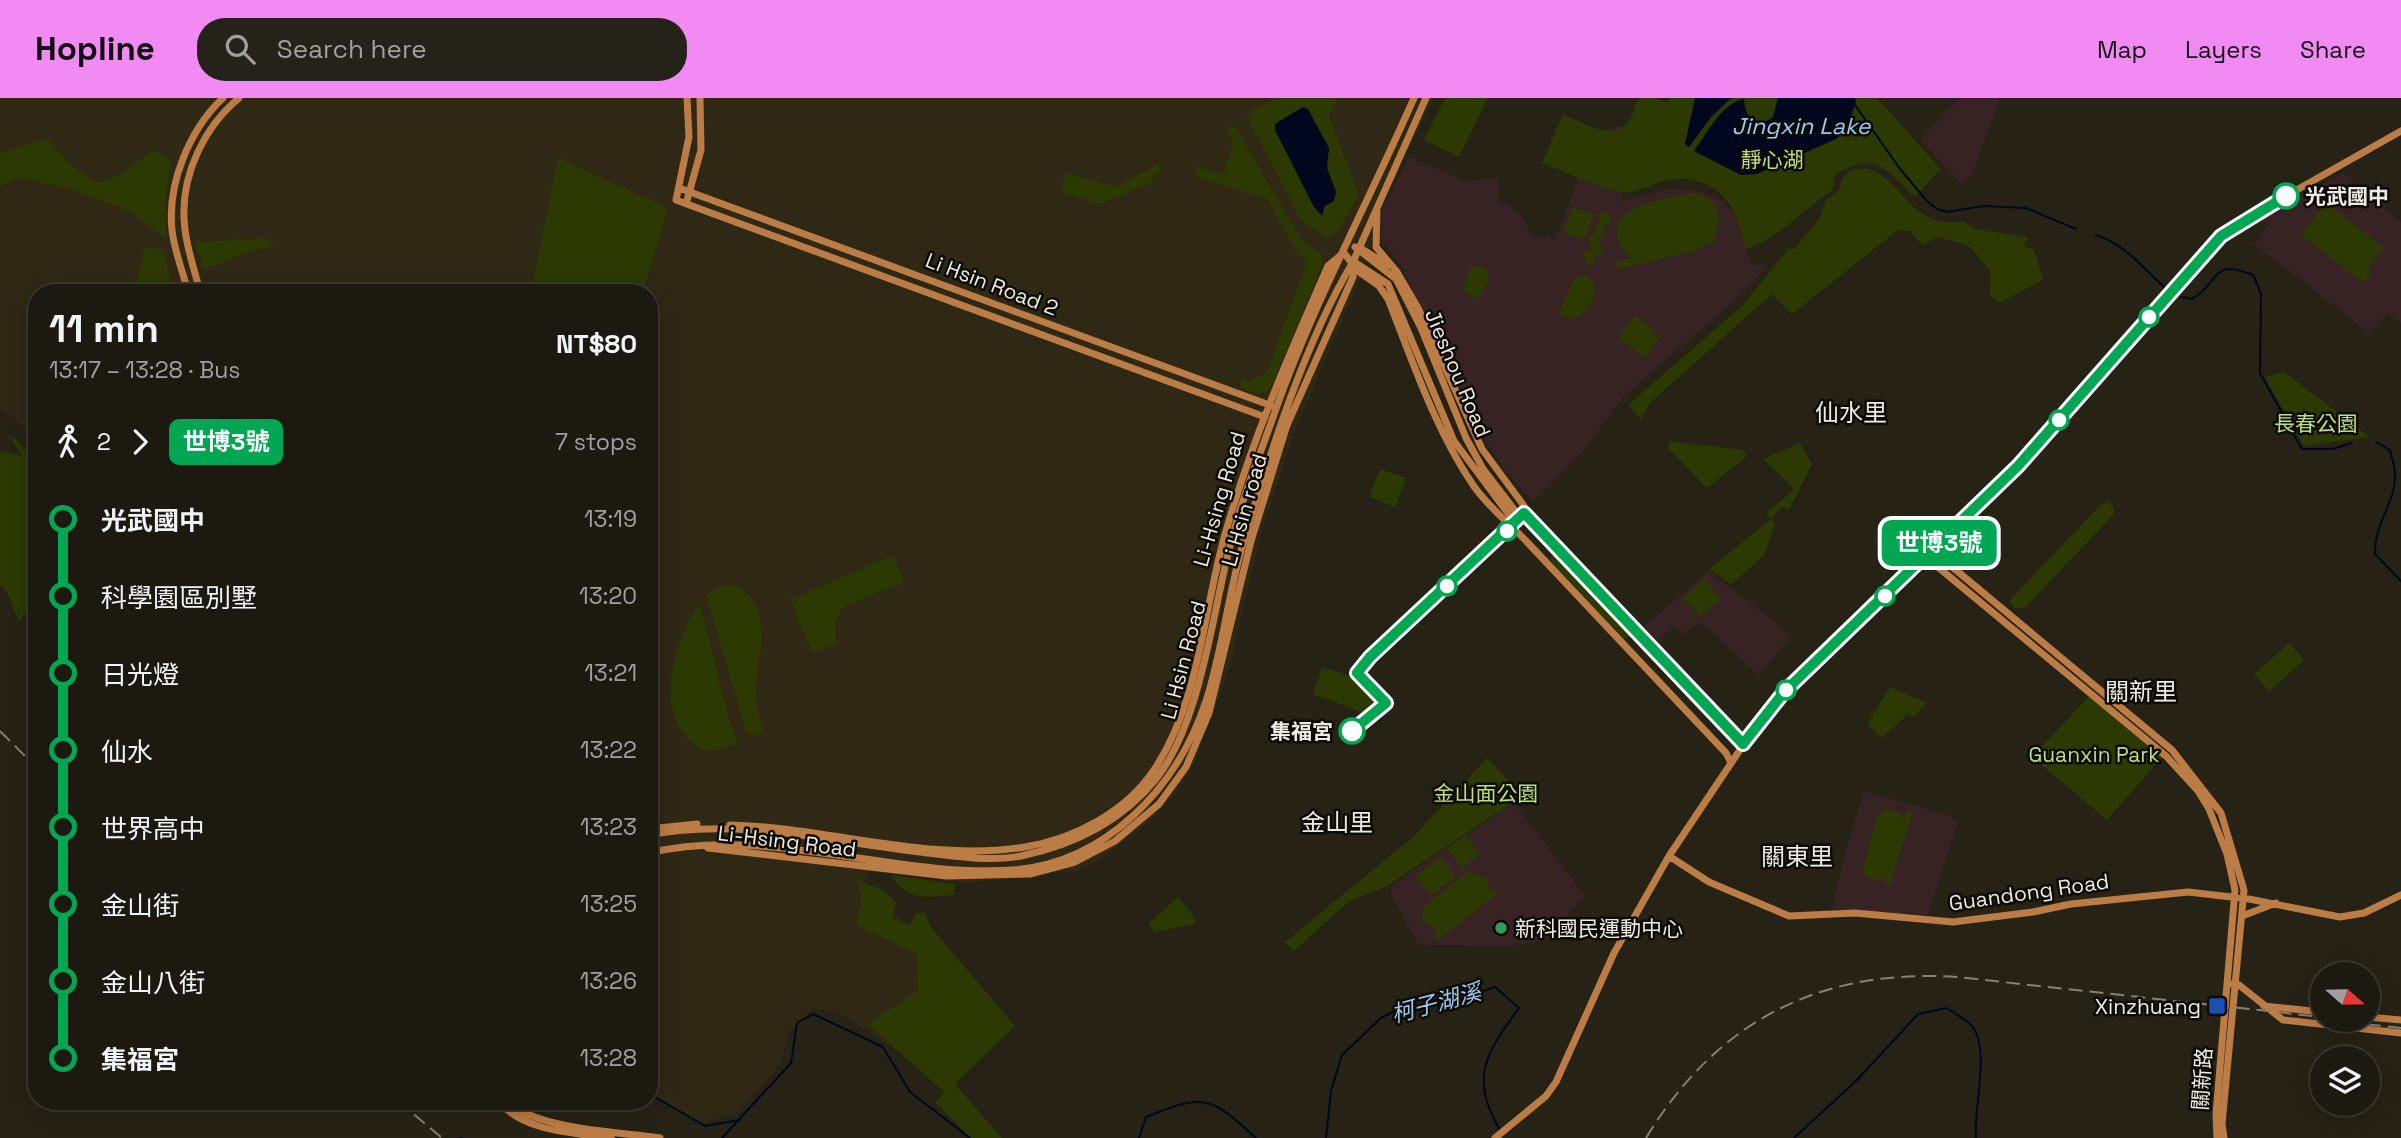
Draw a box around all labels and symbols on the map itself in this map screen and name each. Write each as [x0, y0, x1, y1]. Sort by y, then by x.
water label: Jingxin Lake [1732, 111, 1872, 141]
park label: 靜心湖 [1741, 146, 1804, 173]
marker: 光武國中 [2273, 183, 2299, 209]
place label: 光武國中 [2305, 183, 2389, 210]
street label: Li Hsin Road 2 [922, 246, 1062, 322]
street label: Jieshou Road [1419, 305, 1497, 441]
unlabelled marker [2139, 307, 2159, 327]
district label: 仙水里 [1815, 397, 1887, 428]
unlabelled marker [2049, 410, 2069, 430]
park label: 長春公園 [2274, 410, 2358, 437]
street label: Li-Hsing Road [1187, 428, 1251, 570]
street label: Li Hsin road [1215, 450, 1273, 570]
line badge: 世博3號 [1890, 520, 1988, 566]
unlabelled marker [1497, 521, 1517, 541]
unlabelled marker [1437, 576, 1457, 596]
unlabelled marker [1875, 586, 1895, 606]
street label: Li Hsin Road [1154, 598, 1212, 722]
district label: 關新里 [2105, 676, 2177, 707]
unlabelled marker [1776, 680, 1796, 700]
place label: 集福宮 [1270, 718, 1333, 745]
marker: 集福宮 [1339, 718, 1365, 744]
park label: Guanxin Park [2028, 741, 2160, 768]
park label: 金山面公園 [1434, 780, 1539, 807]
district label: 金山里 [1301, 807, 1373, 838]
street label: Li-Hsing Road [716, 819, 858, 863]
district label: 關東里 [1761, 841, 1833, 872]
street label: Guandong Road [1947, 867, 2111, 917]
place label: 新科國民運動中心 [1515, 915, 1683, 942]
marker: 新科國民運動中心 [1493, 920, 1509, 936]
north arrow [2310, 962, 2380, 1032]
water label: 柯子湖溪 [1388, 976, 1487, 1029]
place label: Xinzhuang [2095, 993, 2201, 1020]
marker: Xinzhuang [2207, 996, 2227, 1016]
street label: 關新路 [2186, 1047, 2218, 1111]

